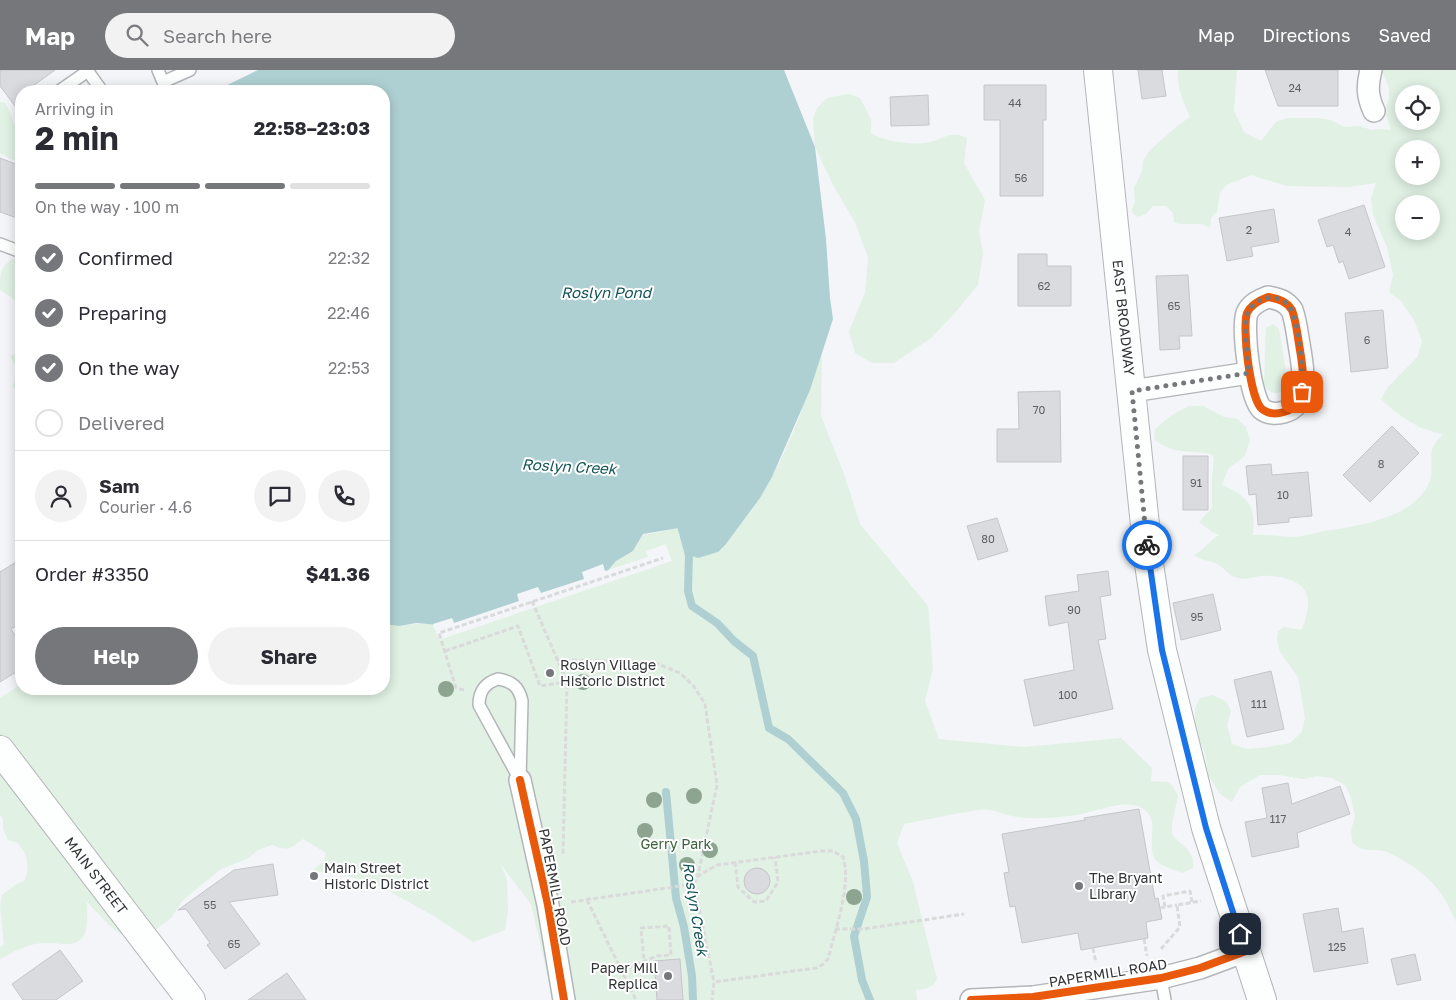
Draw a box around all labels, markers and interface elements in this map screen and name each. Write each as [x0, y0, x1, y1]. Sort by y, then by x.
search box [105, 13, 455, 58]
text: Map [25, 21, 75, 50]
icon: search [123, 21, 151, 49]
text: Search here [163, 24, 272, 47]
text: Map [1198, 24, 1234, 46]
text: Directions [1262, 24, 1350, 46]
text: Saved [1378, 24, 1431, 46]
house number: 24 [1288, 81, 1302, 94]
map controls [1395, 85, 1440, 240]
button: locate [1395, 85, 1440, 130]
house number: 44 [1008, 96, 1022, 109]
text: Arriving in [35, 99, 114, 119]
text: 22:58–23:03 [254, 116, 370, 139]
text: 2 min [35, 119, 119, 157]
button: + [1395, 140, 1440, 185]
house number: 56 [1014, 171, 1028, 184]
button: − [1395, 195, 1440, 240]
text: On the way · 100 m [35, 197, 179, 217]
house number: 2 [1246, 223, 1252, 236]
house number: 4 [1345, 225, 1352, 238]
icon: check [35, 244, 63, 272]
text: Confirmed [78, 246, 173, 269]
text: 22:32 [328, 248, 370, 268]
street label: EAST BROADWAY [1110, 259, 1139, 376]
house number: 62 [1037, 279, 1051, 292]
water label: Roslyn Pond [561, 283, 653, 302]
icon: check [35, 299, 63, 327]
house number: 65 [1167, 299, 1181, 312]
text: Preparing [78, 301, 167, 324]
text: 22:46 [327, 303, 370, 323]
house number: 6 [1364, 333, 1371, 346]
icon: check [35, 354, 63, 382]
text: On the way [78, 356, 180, 379]
text: 22:53 [328, 358, 370, 378]
pin [1281, 371, 1323, 413]
icon: bag [1288, 378, 1316, 406]
house number: 70 [1033, 403, 1046, 416]
text: Delivered [78, 411, 165, 434]
water label: Roslyn Creek [521, 455, 618, 479]
house number: 8 [1378, 457, 1385, 470]
button: person [35, 470, 87, 522]
button: chat [254, 470, 306, 522]
button: phone [318, 470, 370, 522]
text: Sam [99, 474, 139, 497]
house number: 91 [1190, 476, 1202, 489]
house number: 10 [1277, 488, 1289, 501]
text: Courier · 4.6 [99, 497, 192, 517]
courier [1122, 520, 1172, 570]
icon: bike [1133, 531, 1161, 559]
house number: 80 [981, 532, 995, 545]
text: Order #3350 [35, 562, 149, 585]
text: $41.36 [306, 562, 370, 585]
house number: 90 [1067, 603, 1081, 616]
house number: 95 [1190, 610, 1204, 623]
button: Help [35, 627, 198, 685]
button: Share [208, 627, 370, 685]
place label: Roslyn Village Historic District [560, 656, 665, 689]
marker: Roslyn Village Historic District [544, 667, 556, 679]
house number: 100 [1059, 688, 1078, 701]
house number: 111 [1251, 697, 1267, 710]
house number: 117 [1270, 812, 1286, 825]
street label: PAPERMILL ROAD [536, 827, 575, 947]
street label: MAIN STREET [61, 833, 131, 918]
park label: Gerry Park [641, 835, 712, 852]
place label: Main Street Historic District [324, 859, 429, 892]
water label: Roslyn Creek [679, 861, 713, 959]
place label: The Bryant Library [1089, 869, 1163, 902]
marker: Main Street Historic District [308, 870, 320, 882]
marker: The Bryant Library [1073, 880, 1085, 892]
house number: 55 [204, 898, 216, 911]
pin [1219, 913, 1261, 955]
icon: home [1226, 920, 1254, 948]
house number: 65 [227, 937, 241, 950]
house number: 125 [1328, 940, 1346, 953]
street label: PAPERMILL ROAD [1048, 955, 1168, 990]
place label: Paper Mill Replica [591, 959, 658, 992]
marker: Paper Mill Replica [662, 970, 674, 982]

